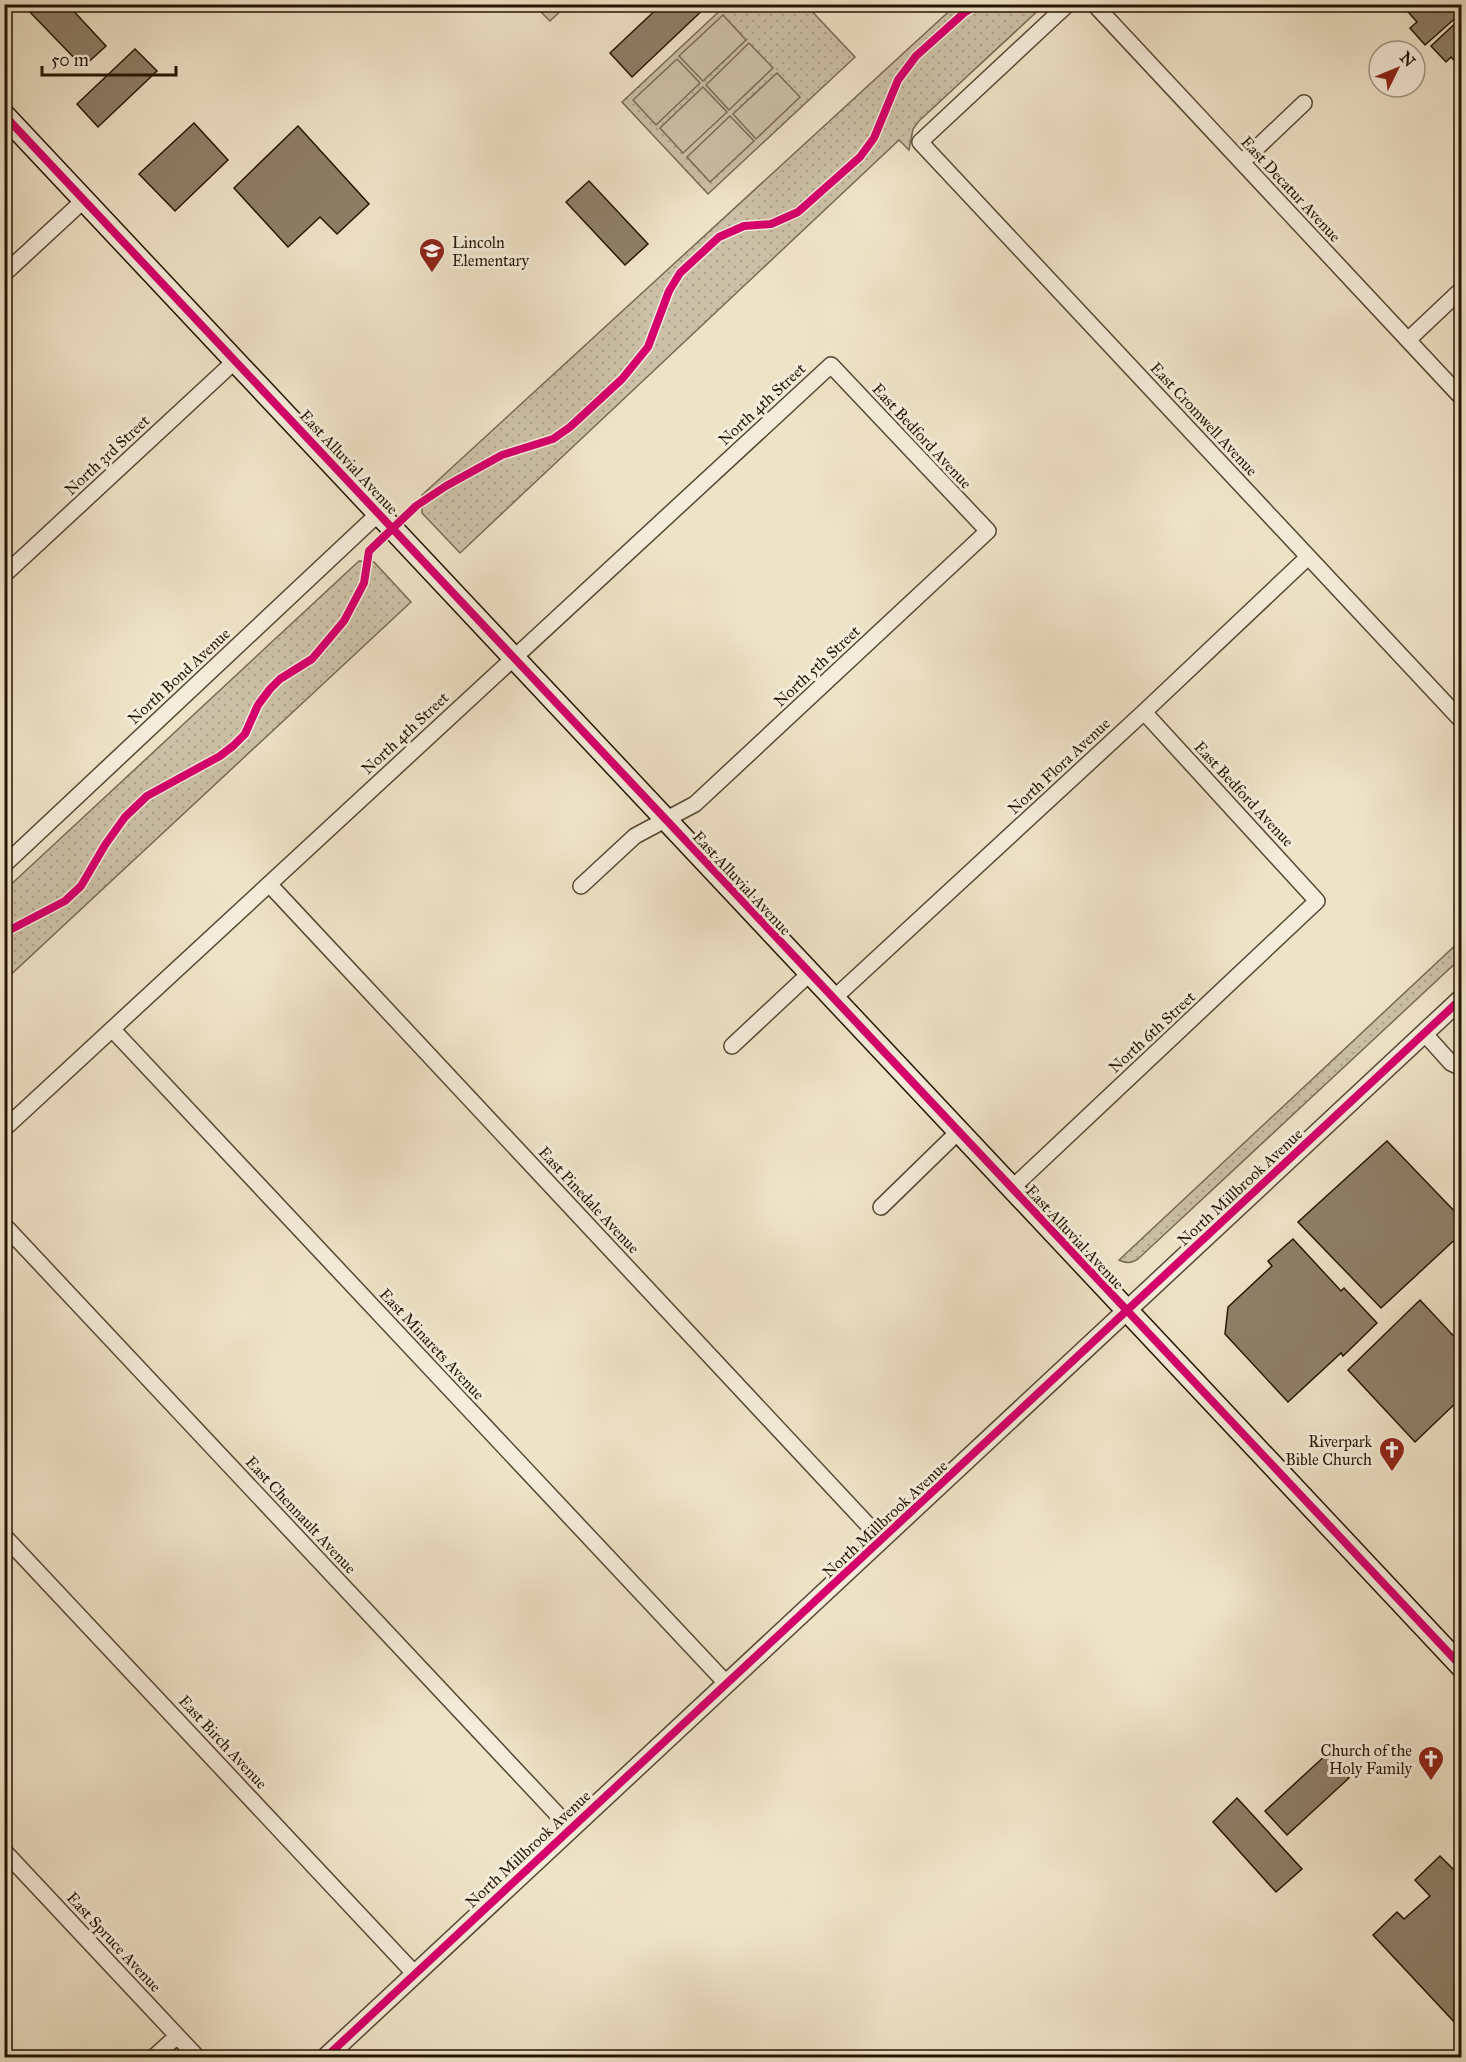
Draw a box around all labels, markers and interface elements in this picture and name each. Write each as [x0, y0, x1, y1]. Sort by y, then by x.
scale bar [42, 39, 176, 77]
north arrow [1367, 39, 1427, 99]
text: N [1396, 48, 1419, 71]
text: 50 m [51, 49, 89, 71]
street label: East Decatur Avenue [1237, 132, 1345, 246]
place label: Lincoln Elementary [452, 233, 529, 270]
school or university icon: Lincoln Elementary [417, 236, 447, 274]
street label: East Cromwell Avenue [1146, 358, 1262, 480]
street label: North 4th Street [715, 359, 810, 449]
street label: East Bedford Avenue [868, 379, 976, 493]
street label: East Alluvial Avenue [296, 406, 402, 518]
street label: North 3rd Street [61, 411, 154, 499]
street label: North 5th Street [770, 621, 864, 711]
street label: North Bond Avenue [124, 624, 234, 728]
street label: North 4th Street [358, 688, 453, 778]
street label: North Flora Avenue [1004, 714, 1114, 818]
street label: East Bedford Avenue [1190, 737, 1298, 851]
street label: East Alluvial Avenue [689, 827, 795, 939]
street label: North 6th Street [1105, 987, 1199, 1077]
street label: North Millbrook Avenue [1174, 1124, 1307, 1250]
street label: East Pinedale Avenue [535, 1143, 644, 1258]
street label: East Alluvial Avenue [1022, 1181, 1128, 1293]
street label: East Minarets Avenue [376, 1284, 489, 1404]
place label: Riverpark Bible Church [1285, 1432, 1373, 1469]
church icon: Riverpark Bible Church [1377, 1435, 1407, 1473]
street label: East Chennault Avenue [242, 1452, 361, 1578]
street label: North Millbrook Avenue [819, 1456, 952, 1582]
street label: East Birch Avenue [175, 1691, 271, 1793]
place label: Church of the Holy Family [1321, 1741, 1412, 1778]
church icon: Church of the Holy Family [1416, 1744, 1446, 1782]
street label: North Millbrook Avenue [462, 1786, 595, 1912]
street label: East Spruce Avenue [63, 1888, 165, 1996]

